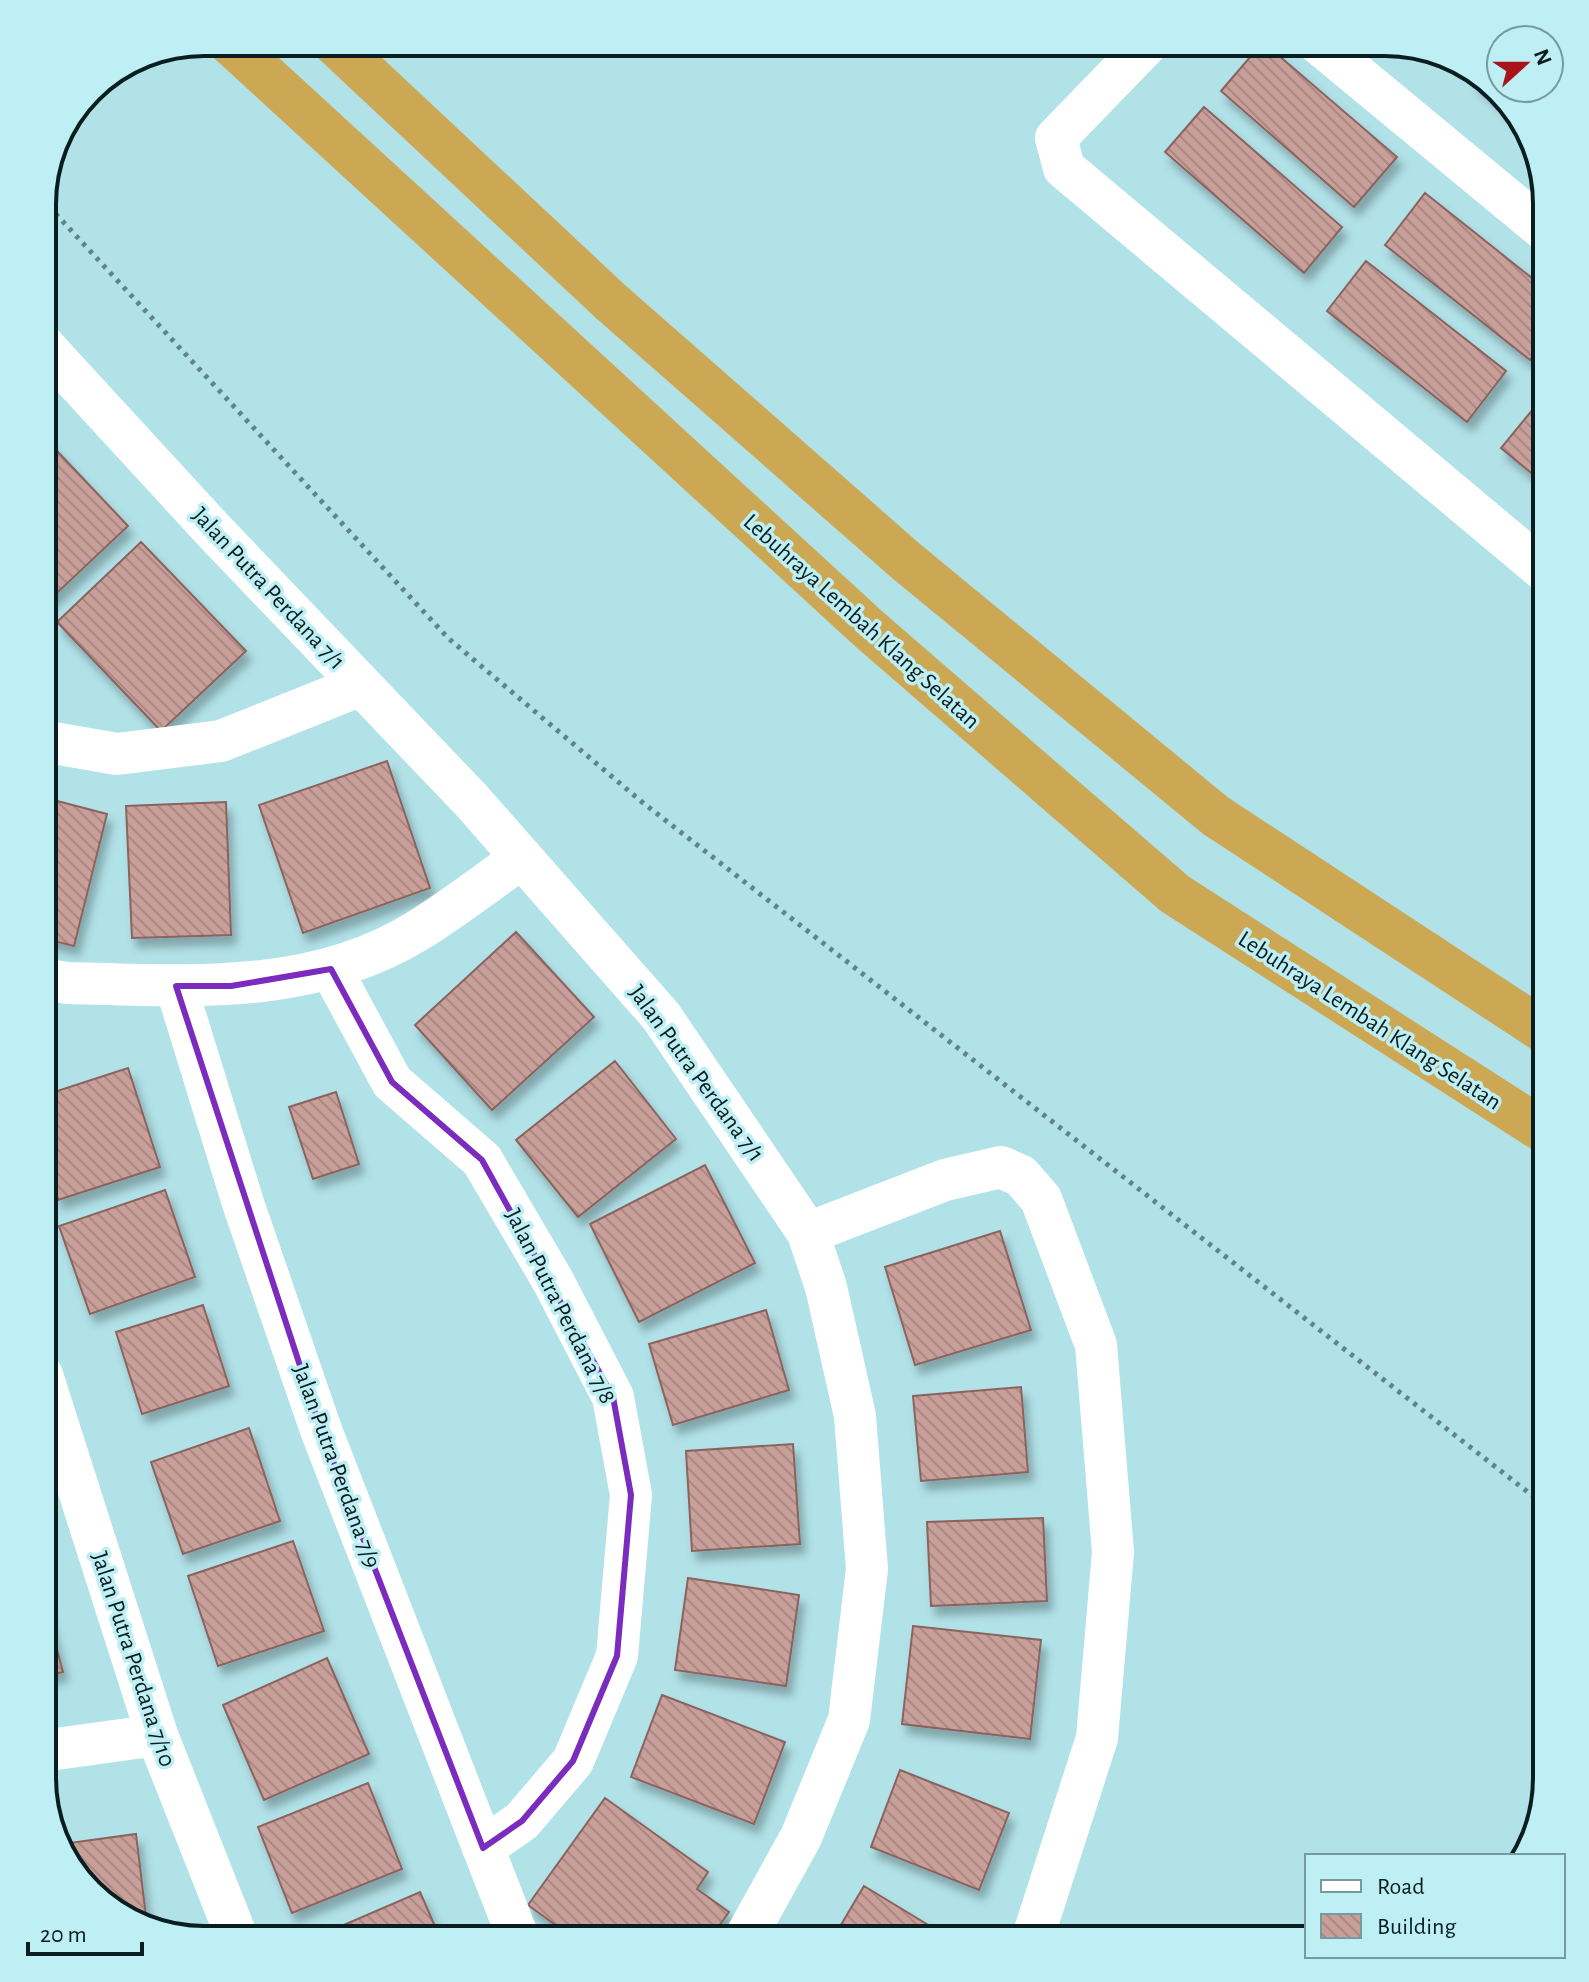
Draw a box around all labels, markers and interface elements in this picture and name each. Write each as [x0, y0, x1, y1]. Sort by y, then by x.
north arrow [1485, 24, 1565, 104]
text: N [1530, 46, 1556, 68]
street label: Jalan Putra Perdana 7/1 [187, 503, 349, 674]
street label: Lebuhraya Lembah Klang Selatan [739, 510, 984, 734]
street label: Lebuhraya Lembah Klang Selatan [1234, 927, 1505, 1115]
street label: Jalan Putra Perdana 7/1 [624, 981, 768, 1166]
street label: Jalan Putra Perdana 7/8 [501, 1205, 620, 1408]
street label: Jalan Putra Perdana 7/9 [288, 1361, 384, 1571]
street label: Jalan Putra Perdana 7/10 [87, 1549, 179, 1770]
legend [1305, 1854, 1565, 1958]
text: Road [1377, 1875, 1425, 1899]
scale bar [28, 1906, 142, 1956]
text: Building [1377, 1915, 1456, 1939]
text: 20 m [40, 1923, 87, 1947]

